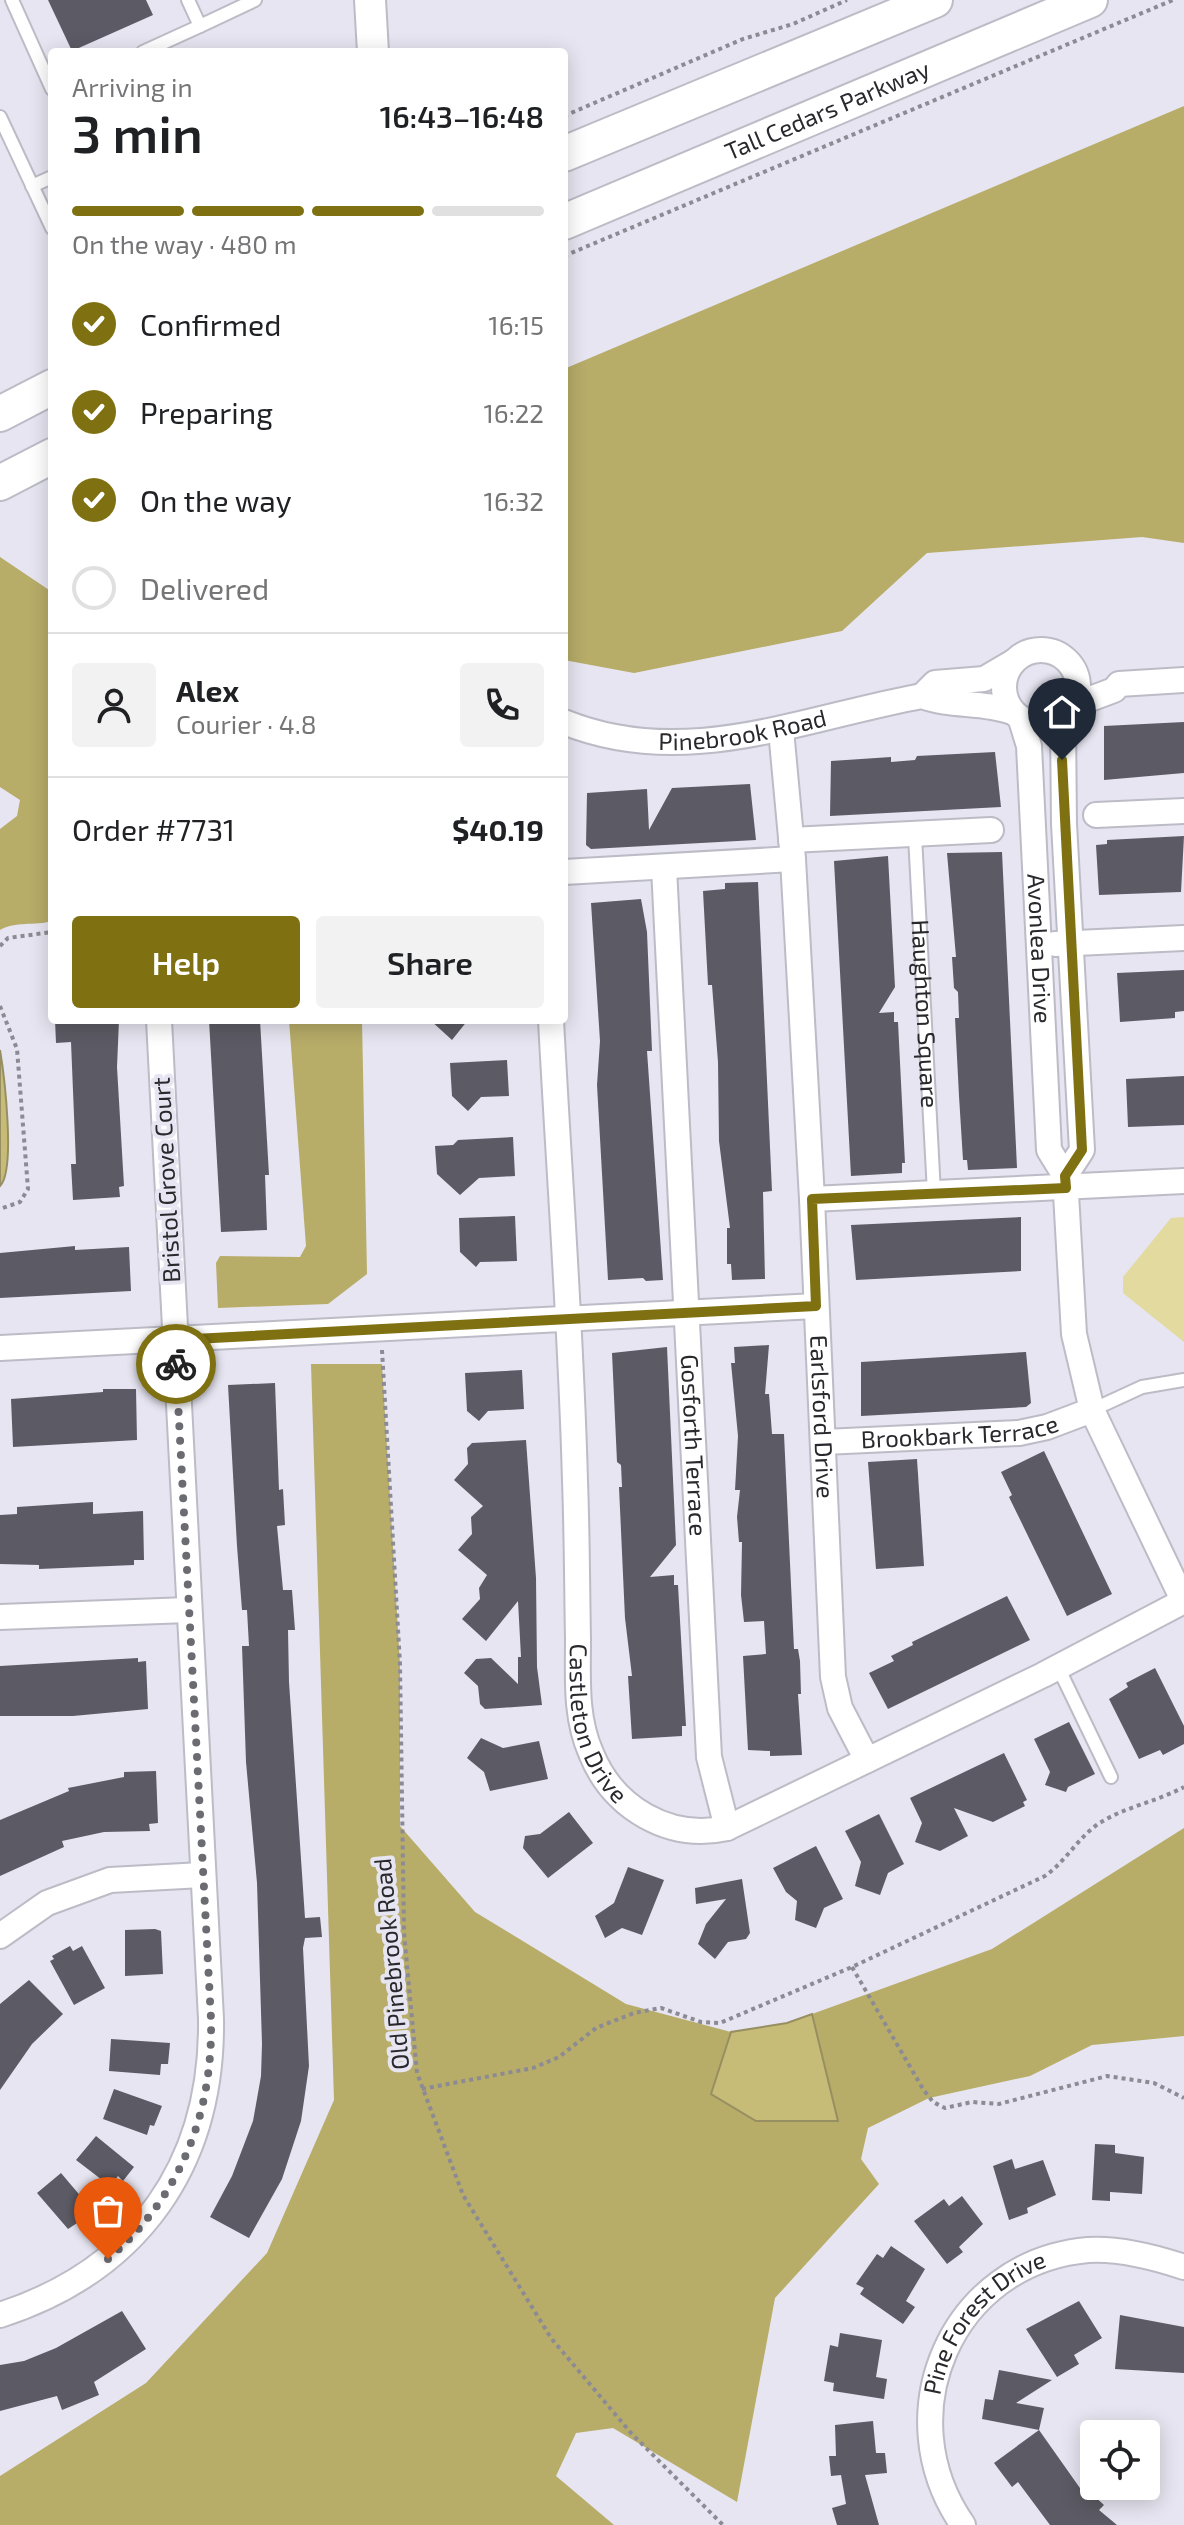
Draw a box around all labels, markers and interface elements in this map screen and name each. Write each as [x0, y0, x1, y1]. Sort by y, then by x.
street label: Tall Cedars Parkway [720, 53, 934, 165]
text: Arriving in [72, 71, 193, 102]
text: 16:43–16:48 [380, 98, 544, 134]
text: 3 min [72, 101, 203, 163]
text: On the way · 480 m [72, 228, 297, 259]
icon: check [72, 302, 116, 346]
text: Confirmed [140, 306, 281, 342]
text: 16:15 [488, 309, 544, 340]
icon: check [72, 390, 116, 434]
text: Preparing [140, 394, 273, 430]
text: 16:22 [483, 397, 544, 428]
icon: check [72, 478, 116, 522]
text: On the way [140, 482, 292, 518]
text: 16:32 [484, 485, 544, 516]
text: Delivered [140, 570, 269, 606]
button: person [72, 663, 156, 747]
button: phone [460, 663, 544, 747]
text: Alex [176, 672, 239, 708]
pin [1028, 678, 1096, 760]
icon: home [1040, 690, 1084, 734]
street label: Pinebrook Road [658, 702, 829, 755]
text: Courier · 4.8 [176, 708, 317, 739]
text: Order #7731 [72, 811, 235, 847]
text: $40.19 [452, 811, 544, 847]
street label: Avonlea Drive [1022, 873, 1059, 1024]
button: Help [72, 916, 300, 1008]
button: Share [316, 916, 544, 1008]
street label: Haughton Square [906, 919, 945, 1109]
street label: Bristol Grove Court [146, 1077, 185, 1284]
courier [136, 1324, 216, 1404]
street label: Earlsford Drive [805, 1334, 841, 1499]
icon: bike [154, 1342, 198, 1386]
street label: Gosforth Terrace [676, 1354, 714, 1537]
street label: Brookbark Terrace [860, 1408, 1062, 1453]
street label: Castleton Drive [565, 1644, 634, 1808]
street label: Old Pinebrook Road [367, 1857, 414, 2071]
pin [74, 2177, 142, 2259]
icon: bag [86, 2189, 130, 2233]
street label: Pine Forest Drive [917, 2244, 1049, 2397]
map controls [1080, 2420, 1160, 2500]
button: locate [1080, 2420, 1160, 2500]

